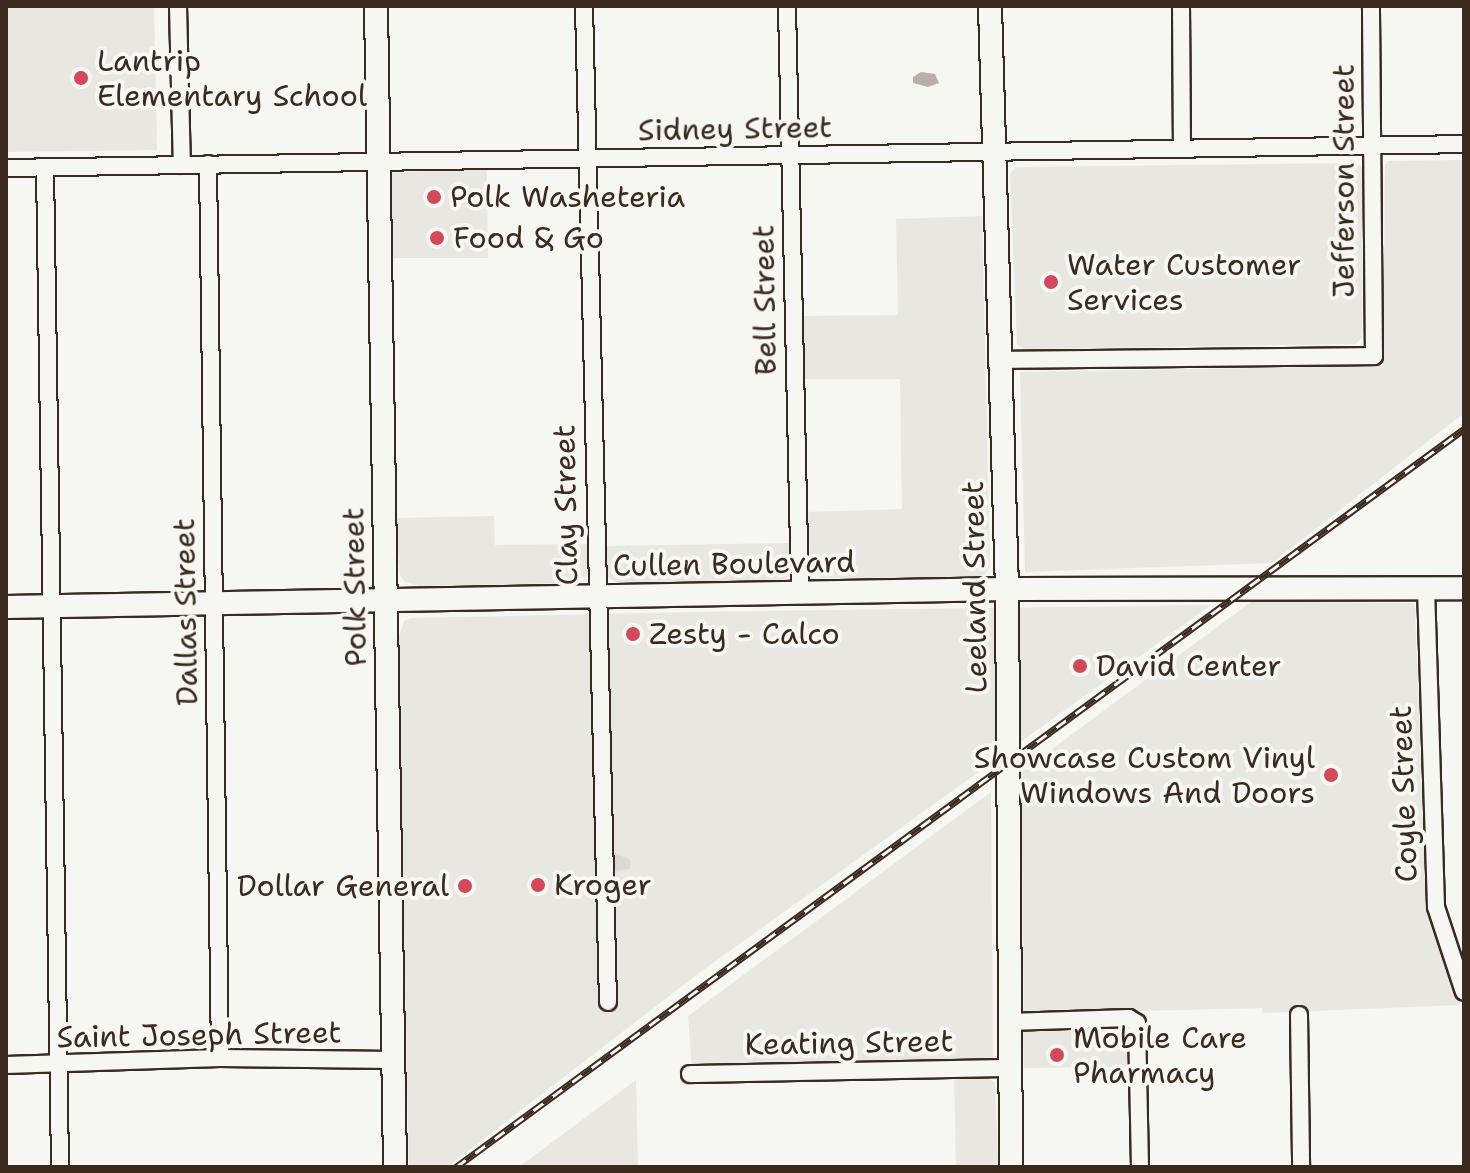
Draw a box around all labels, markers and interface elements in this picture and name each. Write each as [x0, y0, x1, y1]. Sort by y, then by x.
place label: Lantrip Elementary School [97, 43, 367, 114]
street label: Jefferson Street [1326, 64, 1362, 298]
marker: Lantrip Elementary School [72, 69, 90, 87]
street label: Sidney Street [637, 109, 833, 149]
place label: Polk Washeteria [450, 179, 685, 215]
marker: Polk Washeteria [425, 188, 443, 206]
place label: Food & Go [453, 220, 604, 256]
street label: Bell Street [746, 224, 784, 376]
marker: Food & Go [428, 229, 446, 247]
place label: Water Customer Services [1067, 247, 1301, 318]
marker: Water Customer Services [1042, 273, 1060, 291]
street label: Clay Street [547, 424, 585, 586]
street label: Leeland Street [955, 480, 995, 694]
street label: Polk Street [336, 507, 374, 667]
street label: Dallas Street [166, 518, 206, 706]
street label: Cullen Boulevard [613, 544, 855, 584]
place label: Zesty - Calco [649, 616, 840, 652]
marker: Zesty - Calco [624, 625, 642, 643]
place label: David Center [1096, 648, 1281, 684]
marker: David Center [1071, 657, 1089, 675]
street label: Coyle Street [1383, 705, 1425, 883]
place label: Showcase Custom Vinyl Windows And Doors [974, 740, 1315, 810]
marker: Showcase Custom Vinyl Windows And Doors [1322, 766, 1340, 784]
place label: Kroger [554, 867, 652, 903]
place label: Dollar General [237, 868, 449, 904]
marker: Kroger [529, 876, 547, 894]
marker: Dollar General [456, 877, 474, 895]
street label: Saint Joseph Street [56, 1015, 342, 1055]
place label: Mobile Care Pharmacy [1073, 1020, 1247, 1090]
street label: Keating Street [744, 1023, 954, 1063]
marker: Mobile Care Pharmacy [1048, 1046, 1066, 1064]

